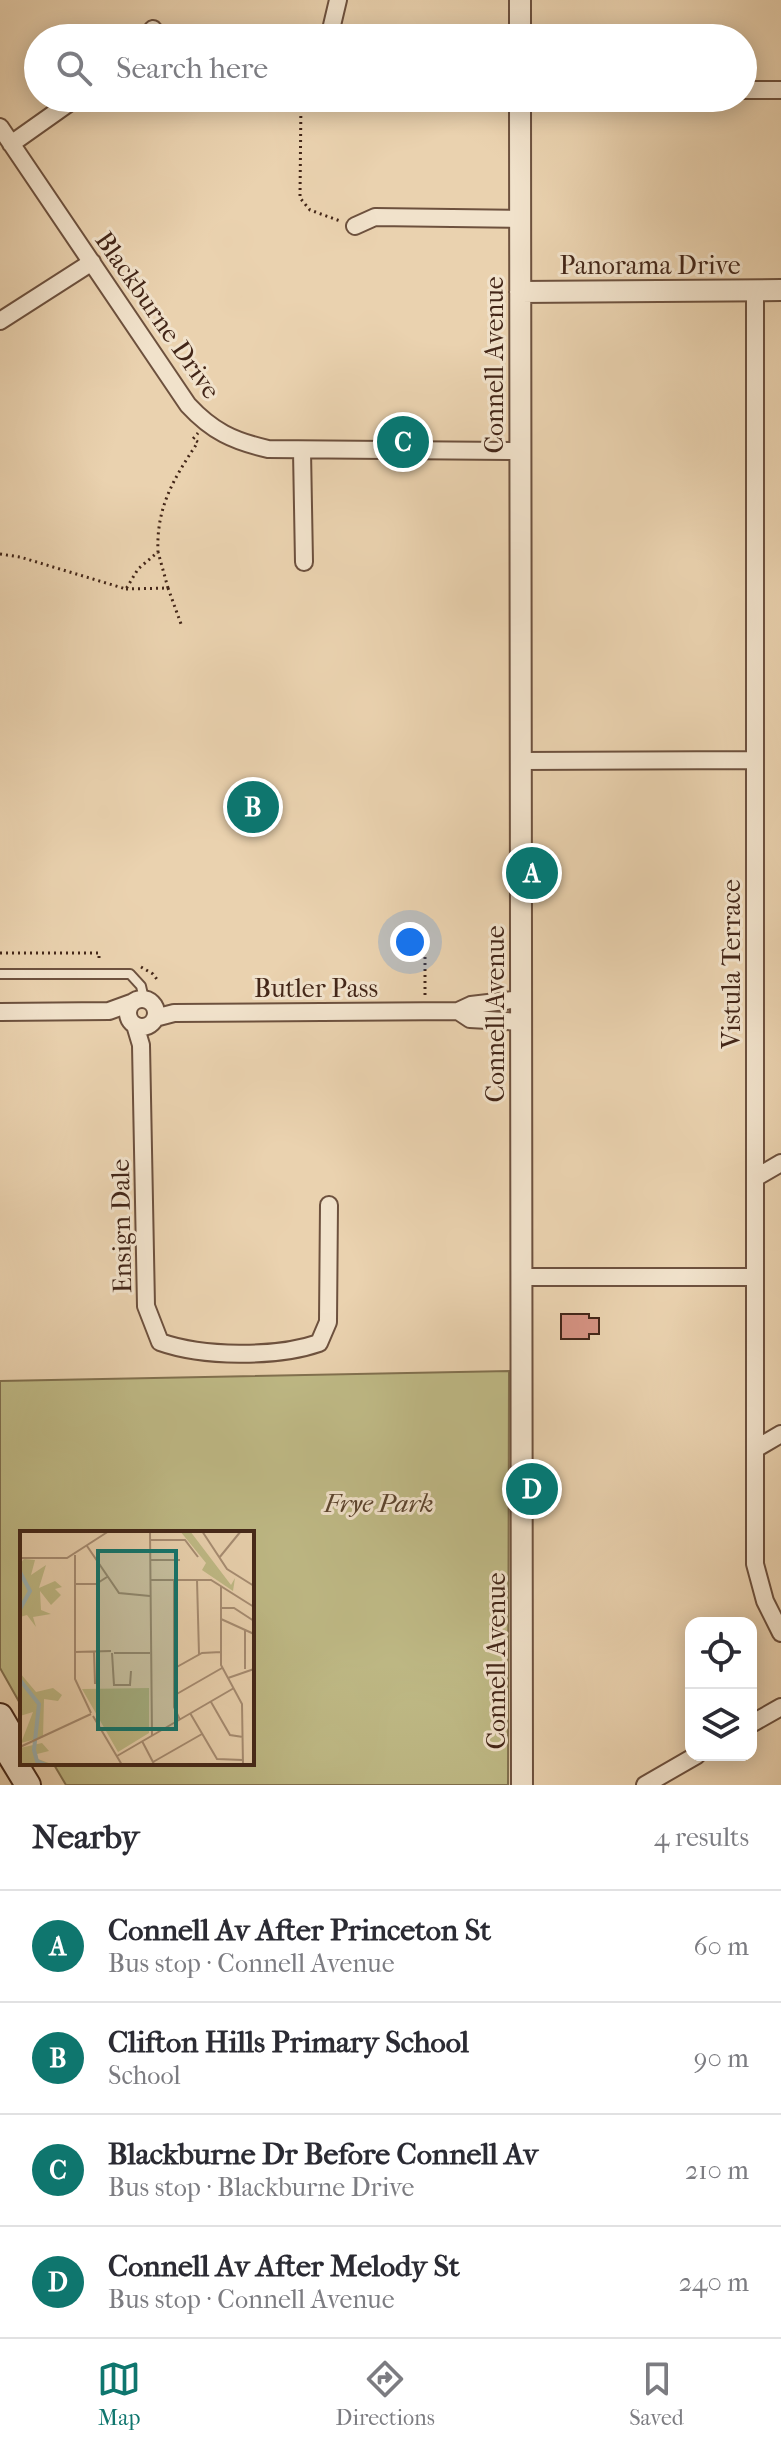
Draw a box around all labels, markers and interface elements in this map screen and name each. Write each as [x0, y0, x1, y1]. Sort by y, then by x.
search box [24, 24, 757, 112]
icon: search [52, 46, 96, 90]
text: Search here [116, 51, 268, 86]
street label: Blackburne Drive [88, 226, 227, 405]
street label: Panorama Drive [559, 250, 741, 281]
street label: Connell Avenue [479, 276, 510, 454]
pin: C [377, 412, 429, 472]
pin: B [227, 777, 279, 837]
pin: A [506, 843, 558, 903]
street label: Vistula Terrace [716, 879, 747, 1050]
your location [390, 922, 430, 962]
street label: Connell Avenue [480, 925, 511, 1103]
street label: Butler Pass [254, 973, 378, 1004]
street label: Ensign Dale [105, 1158, 138, 1294]
pin: D [506, 1459, 558, 1519]
park label: Frye Park [323, 1488, 434, 1519]
inset map [20, 1531, 254, 1765]
street label: Connell Avenue [481, 1572, 512, 1750]
map controls [685, 1617, 757, 1761]
button: locate [685, 1617, 757, 1689]
button: layers [685, 1689, 757, 1761]
text: Nearby [32, 1817, 139, 1857]
text: 4 results [654, 1822, 749, 1853]
text: Connell Av After Princeton St [108, 1913, 491, 1948]
text: A [50, 1931, 66, 1962]
text: 60 m [693, 1931, 749, 1962]
text: Bus stop · Connell Avenue [108, 1948, 395, 1979]
text: Clifton Hills Primary School [108, 2025, 469, 2060]
text: B [50, 2043, 66, 2074]
text: 90 m [694, 2043, 749, 2074]
text: School [108, 2060, 181, 2091]
text: Blackburne Dr Before Connell Av [108, 2137, 538, 2172]
text: C [49, 2155, 67, 2186]
text: 210 m [685, 2155, 749, 2186]
text: Bus stop · Blackburne Drive [108, 2172, 414, 2203]
text: Connell Av After Melody St [108, 2249, 460, 2284]
text: D [48, 2267, 68, 2298]
text: 240 m [679, 2267, 749, 2298]
text: Bus stop · Connell Avenue [108, 2284, 395, 2315]
tab: Map [97, 2357, 141, 2431]
tab: Directions [336, 2357, 435, 2431]
tab: Saved [629, 2357, 684, 2431]

